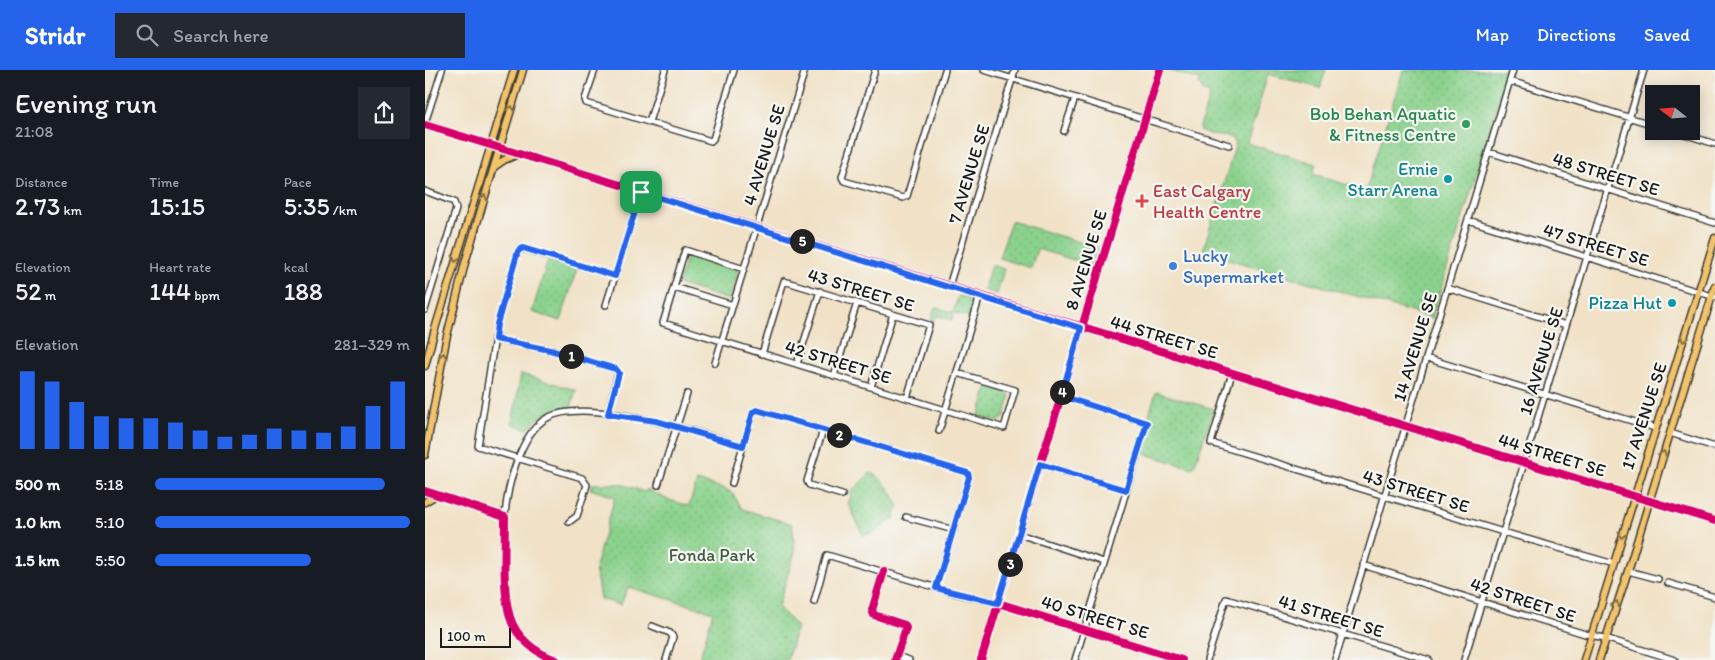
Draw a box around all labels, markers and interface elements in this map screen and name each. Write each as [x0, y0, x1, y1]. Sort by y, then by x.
search box [115, 13, 465, 58]
text: Stridr [25, 21, 85, 50]
icon: search [133, 21, 161, 49]
text: Search here [173, 24, 269, 47]
text: Map [1476, 24, 1509, 46]
text: Directions [1537, 24, 1616, 46]
text: Saved [1644, 24, 1690, 46]
north arrow [1645, 85, 1700, 140]
map controls [1645, 85, 1700, 140]
text: Evening run [15, 86, 157, 120]
button: share [358, 87, 410, 139]
street label: 4 AVENUE SE [738, 102, 790, 208]
place label: Bob Behan Aquatic & Fitness Centre [1310, 103, 1456, 146]
one-way arrow [506, 105, 516, 114]
marker: Bob Behan Aquatic & Fitness Centre [1460, 118, 1472, 130]
text: 21:08 [15, 122, 53, 141]
street label: 7 AVENUE SE [943, 122, 995, 226]
street label: 48 STREET SE [1550, 147, 1662, 201]
place label: Ernie Starr Arena [1348, 158, 1439, 201]
pin [620, 171, 662, 213]
marker: Ernie Starr Arena [1442, 173, 1454, 185]
text: Distance [15, 174, 67, 191]
text: Time [149, 174, 179, 191]
text: Pace [284, 174, 312, 191]
icon: arrive [627, 178, 655, 206]
place label: East Calgary Health Centre [1153, 180, 1261, 223]
text: 2.73 [15, 191, 60, 221]
text: 15:15 [149, 191, 205, 221]
text: 5:35 [284, 191, 330, 221]
marker: East Calgary Health Centre [1135, 194, 1149, 208]
one-way arrow [478, 195, 488, 203]
text: km [60, 202, 82, 219]
text: /km [330, 202, 357, 219]
street label: 8 AVENUE SE [1060, 207, 1112, 313]
street label: 47 STREET SE [1540, 218, 1652, 272]
pin: 5 [789, 228, 815, 254]
text: 5 [799, 233, 806, 250]
place label: Lucky Supermarket [1183, 245, 1284, 288]
one-way arrow [452, 254, 462, 263]
text: Elevation [15, 259, 71, 276]
text: Heart rate [149, 259, 211, 276]
text: kcal [284, 259, 309, 276]
marker: Lucky Supermarket [1167, 260, 1179, 272]
street label: 43 STREET SE [805, 263, 917, 317]
text: 52 [15, 276, 41, 306]
text: 144 [149, 276, 191, 306]
text: 188 [284, 276, 323, 306]
text: m [41, 287, 56, 304]
text: bpm [191, 287, 220, 304]
street label: 14 AVENUE SE [1388, 290, 1442, 404]
place label: Pizza Hut [1588, 292, 1662, 314]
marker: Pizza Hut [1666, 297, 1678, 309]
street label: 16 AVENUE SE [1514, 304, 1568, 418]
street label: 44 STREET SE [1108, 310, 1220, 364]
one-way arrow [1680, 334, 1690, 342]
text: Elevation [15, 335, 79, 354]
text: 281–329 m [334, 335, 410, 354]
street label: 42 STREET SE [782, 335, 894, 389]
pin: 1 [559, 344, 583, 368]
text: 1 [568, 348, 575, 365]
one-way arrow [437, 351, 448, 360]
street label: 17 AVENUE SE [1616, 360, 1672, 472]
pin: 4 [1049, 380, 1075, 404]
text: 4 [1058, 384, 1067, 401]
pin: 2 [827, 422, 851, 448]
text: 2 [836, 427, 843, 444]
street label: 44 STREET SE [1496, 428, 1608, 482]
one-way arrow [1658, 451, 1668, 459]
street label: 43 STREET SE [1360, 464, 1472, 518]
text: 500 m [15, 475, 60, 494]
text: 5:18 [95, 475, 124, 494]
text: 1.0 km [15, 513, 61, 532]
text: 5:10 [95, 513, 125, 532]
one-way arrow [1618, 530, 1628, 538]
park label: Fonda Park [669, 544, 756, 566]
text: 1.5 km [15, 551, 60, 570]
text: 5:50 [95, 551, 126, 570]
pin: 3 [997, 552, 1023, 576]
text: 3 [1007, 556, 1014, 573]
street label: 42 STREET SE [1467, 573, 1579, 627]
street label: 40 STREET SE [1038, 590, 1152, 644]
street label: 41 STREET SE [1276, 590, 1386, 642]
one-way arrow [1610, 601, 1620, 609]
scale bar [440, 625, 511, 648]
text: 100 m [447, 628, 486, 645]

